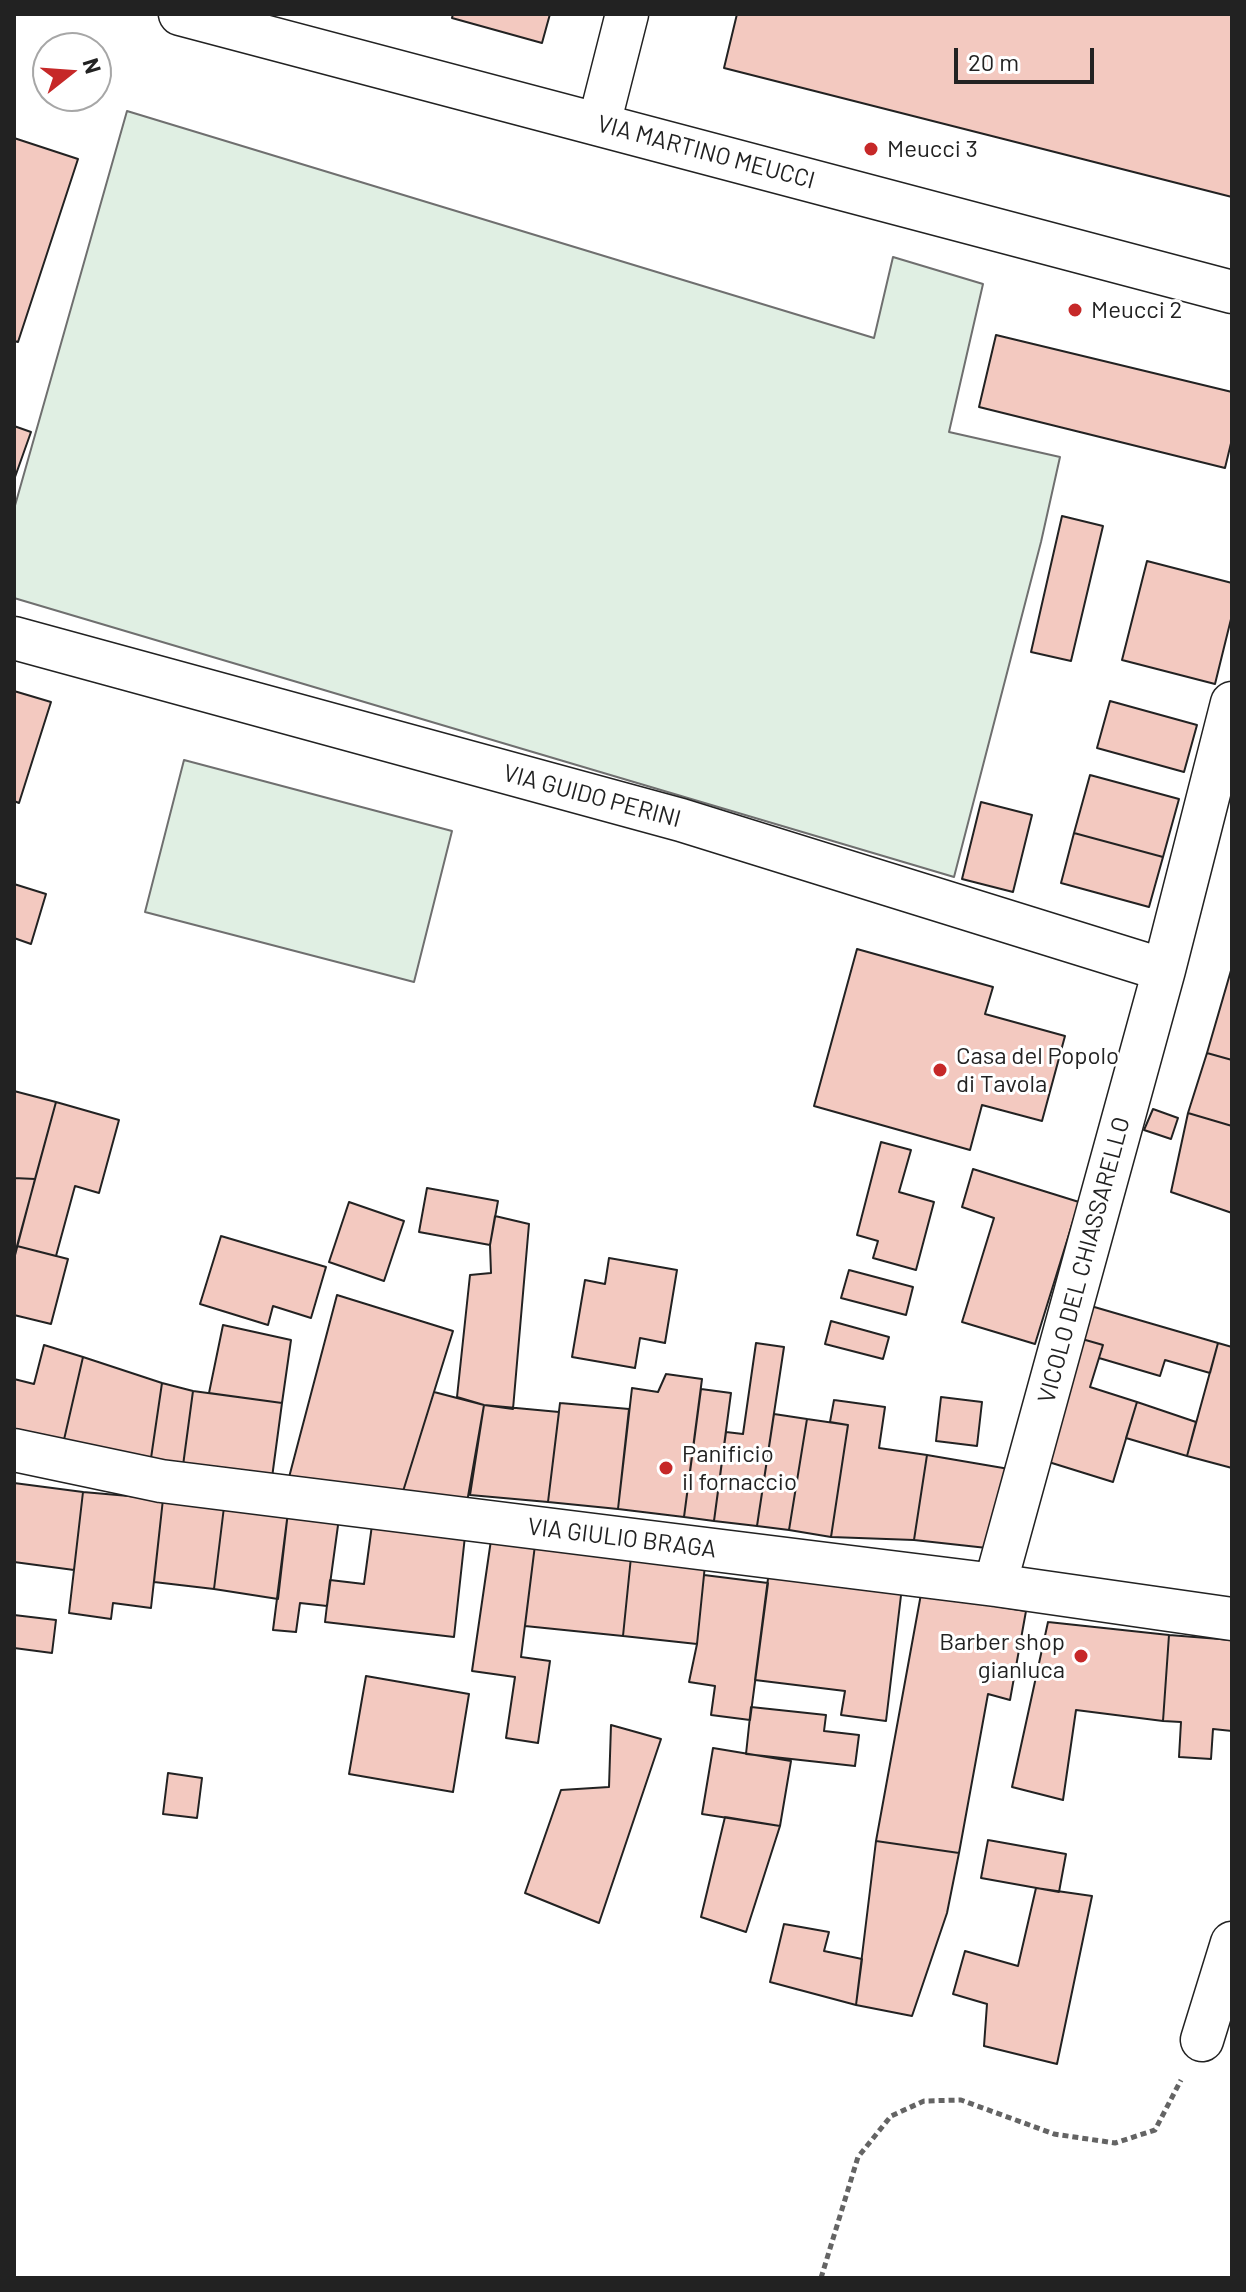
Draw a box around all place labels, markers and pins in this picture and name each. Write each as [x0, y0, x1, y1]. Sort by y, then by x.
place label: Meucci 3 [887, 135, 978, 163]
marker: Meucci 3 [862, 140, 880, 158]
place label: Meucci 2 [1091, 296, 1182, 324]
marker: Meucci 2 [1066, 301, 1084, 319]
place label: Casa del Popolo di Tavola [956, 1042, 1119, 1098]
marker: Casa del Popolo di Tavola [931, 1061, 949, 1079]
place label: Panificio il fornaccio [682, 1440, 797, 1496]
marker: Panificio il fornaccio [657, 1459, 675, 1477]
place label: Barber shop gianluca [939, 1628, 1065, 1684]
marker: Barber shop gianluca [1072, 1647, 1090, 1665]

